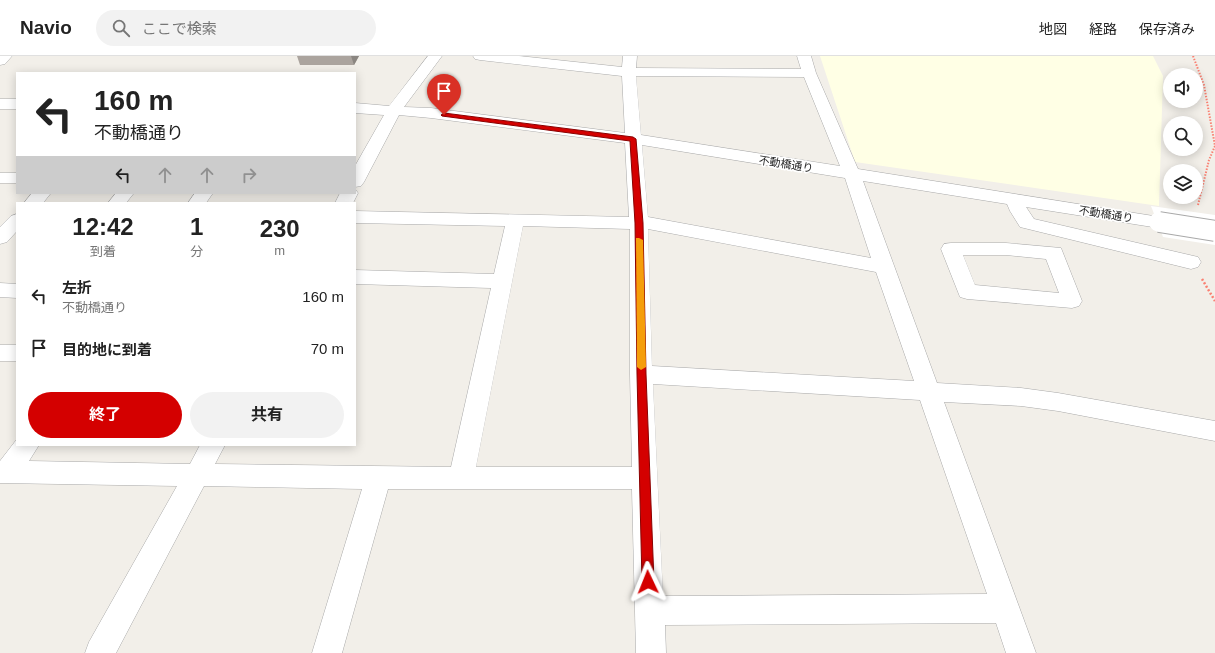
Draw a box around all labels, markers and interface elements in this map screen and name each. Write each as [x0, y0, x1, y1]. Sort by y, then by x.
search box [96, 10, 376, 46]
text: Navio [20, 17, 72, 38]
icon: search [110, 17, 132, 39]
text: ここで検索 [142, 20, 217, 37]
text: 地図 [1039, 21, 1067, 37]
text: 経路 [1089, 21, 1117, 37]
text: 保存済み [1139, 21, 1195, 37]
map controls [1163, 68, 1203, 204]
button: sound [1163, 68, 1203, 108]
pin [427, 74, 461, 115]
icon: arrive [433, 80, 455, 102]
text: 160 m [94, 85, 173, 116]
icon: left [28, 88, 80, 140]
button: search [1163, 116, 1203, 156]
text: 不動橋通り [94, 123, 184, 143]
street label: 不動橋通り [758, 154, 814, 174]
icon: left [112, 164, 134, 186]
icon: ahead [154, 164, 176, 186]
icon: ahead [196, 164, 218, 186]
icon: right [238, 164, 260, 186]
button: layers [1163, 164, 1203, 204]
street label: 不動橋通り [1078, 204, 1134, 224]
text: 12:42 [72, 213, 134, 240]
text: 1 [190, 213, 203, 240]
text: 230 [260, 215, 300, 242]
text: m [274, 243, 285, 258]
text: 到着 [90, 244, 116, 259]
text: 分 [190, 244, 203, 259]
text: 左折 [62, 279, 92, 296]
icon: left [28, 285, 50, 307]
text: 160 m [302, 288, 344, 305]
text: 不動橋通り [62, 300, 127, 315]
icon: arrive [28, 337, 50, 359]
text: 70 m [311, 340, 344, 357]
text: 目的地に到着 [62, 341, 152, 358]
button: 終了 [28, 392, 182, 438]
button: 共有 [190, 392, 344, 438]
position arrow [627, 561, 669, 603]

